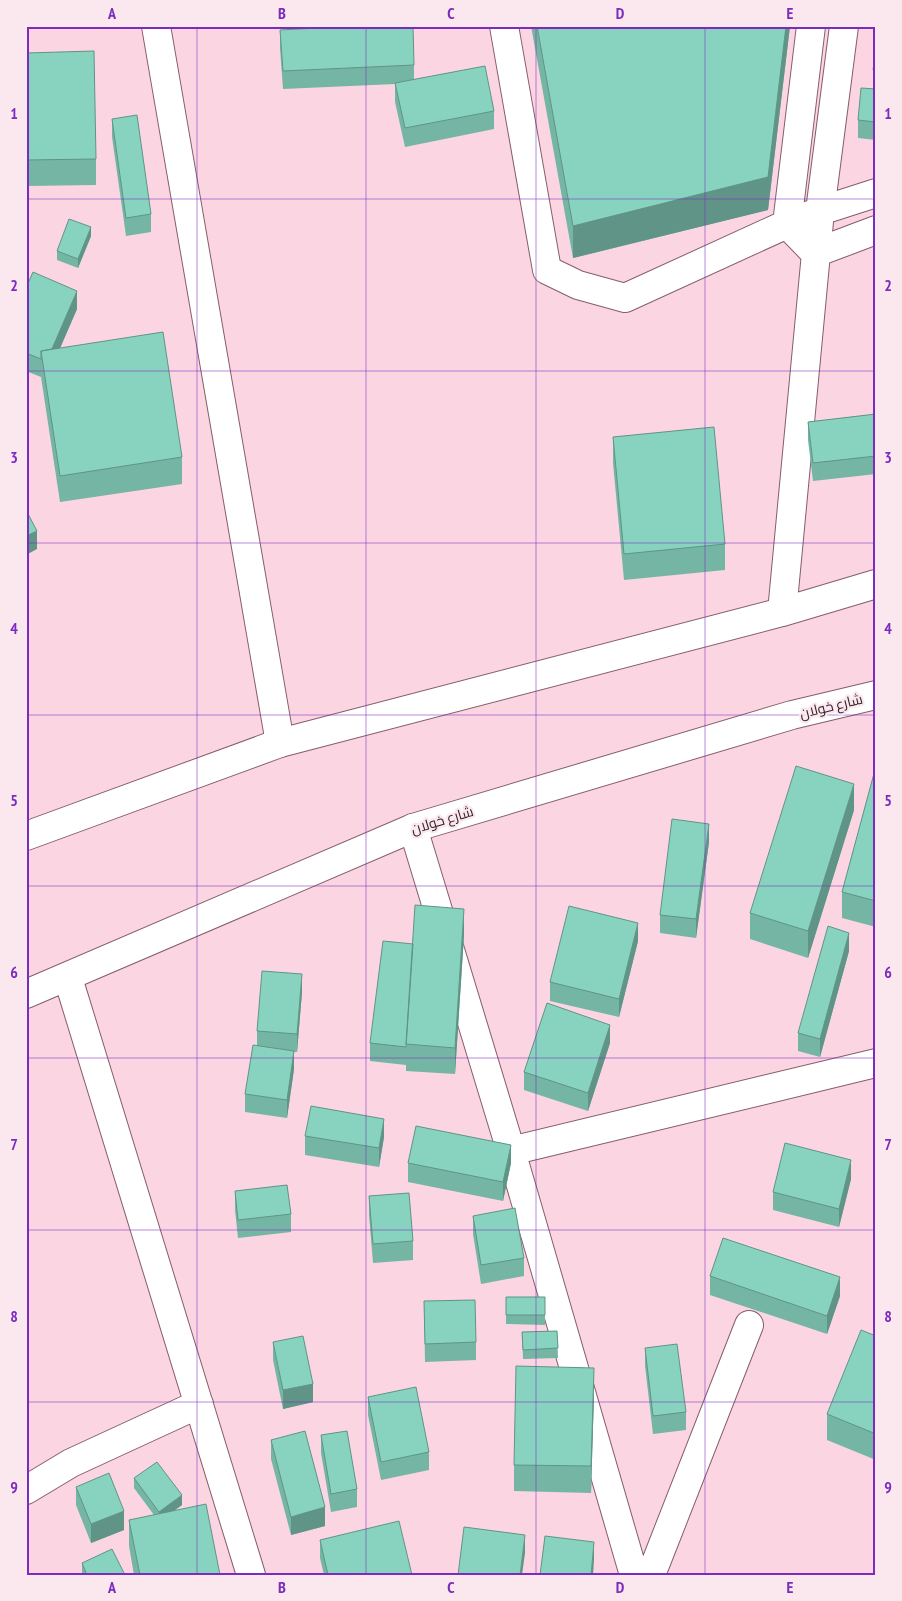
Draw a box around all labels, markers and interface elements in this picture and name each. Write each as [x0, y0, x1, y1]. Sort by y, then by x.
text: A [107, 3, 117, 23]
text: B [278, 3, 286, 23]
text: C [447, 3, 455, 23]
text: D [616, 3, 625, 23]
text: E [787, 3, 794, 23]
text: 1 [10, 103, 18, 123]
text: 1 [884, 103, 892, 123]
text: 2 [10, 275, 18, 295]
text: 2 [884, 275, 892, 295]
text: 3 [10, 447, 18, 467]
text: 3 [884, 447, 892, 467]
text: 4 [10, 618, 18, 638]
text: 4 [884, 618, 892, 638]
street label: شارع خولان [798, 689, 864, 723]
text: 5 [10, 790, 18, 810]
text: 5 [884, 790, 892, 810]
street label: شارع خولان [409, 802, 475, 838]
text: 6 [10, 962, 18, 982]
text: 6 [884, 962, 892, 982]
text: 7 [10, 1134, 18, 1154]
text: 7 [884, 1134, 892, 1154]
text: 8 [10, 1306, 18, 1326]
text: 8 [884, 1306, 892, 1326]
text: 9 [10, 1477, 18, 1497]
text: 9 [884, 1477, 892, 1497]
text: A [107, 1577, 117, 1597]
text: B [278, 1577, 286, 1597]
text: C [447, 1577, 455, 1597]
text: D [616, 1577, 625, 1597]
text: E [787, 1577, 794, 1597]

